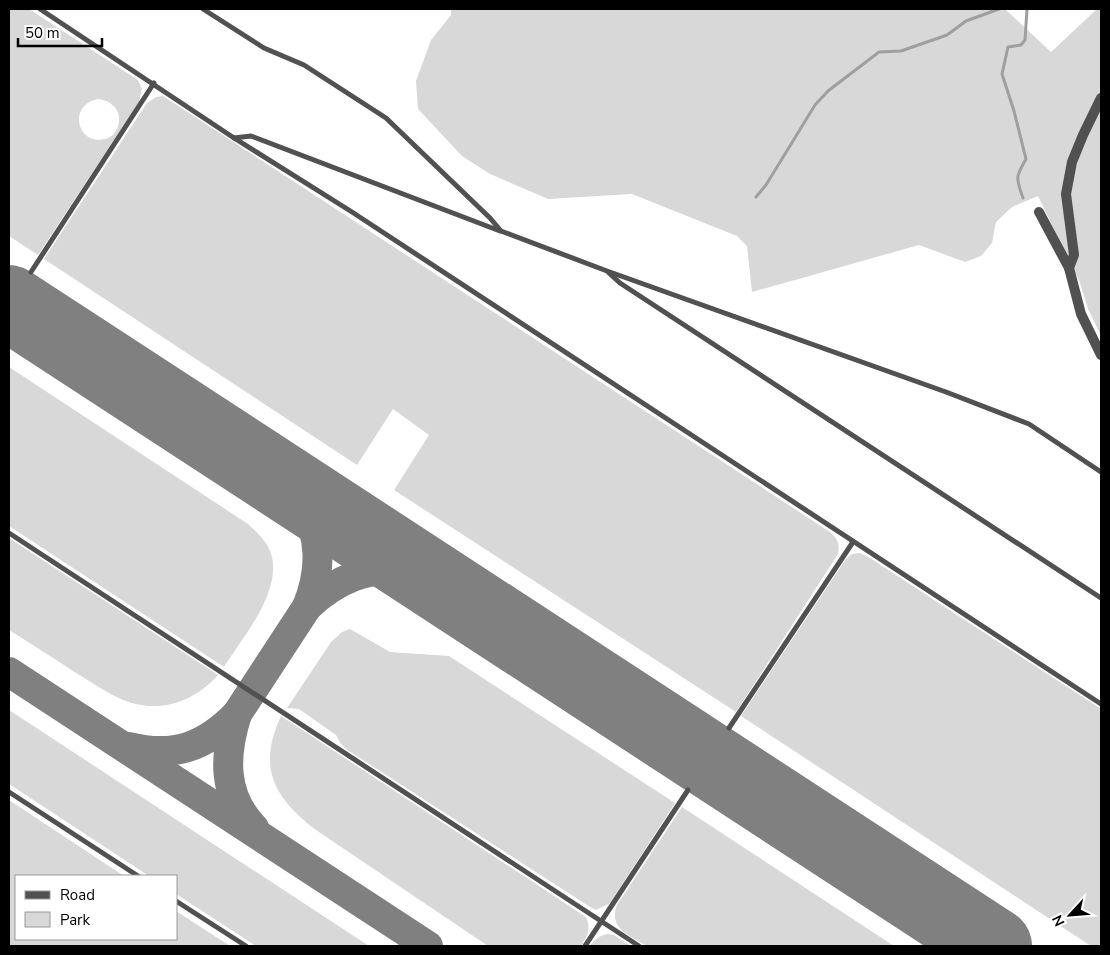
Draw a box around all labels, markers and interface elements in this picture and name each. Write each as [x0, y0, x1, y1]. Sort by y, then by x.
scale bar [18, 15, 101, 47]
text: 50 m [25, 23, 60, 43]
legend [15, 875, 178, 940]
text: Road [60, 885, 95, 905]
north arrow [1045, 890, 1095, 940]
text: Park [60, 910, 90, 930]
text: N [1048, 912, 1070, 929]

